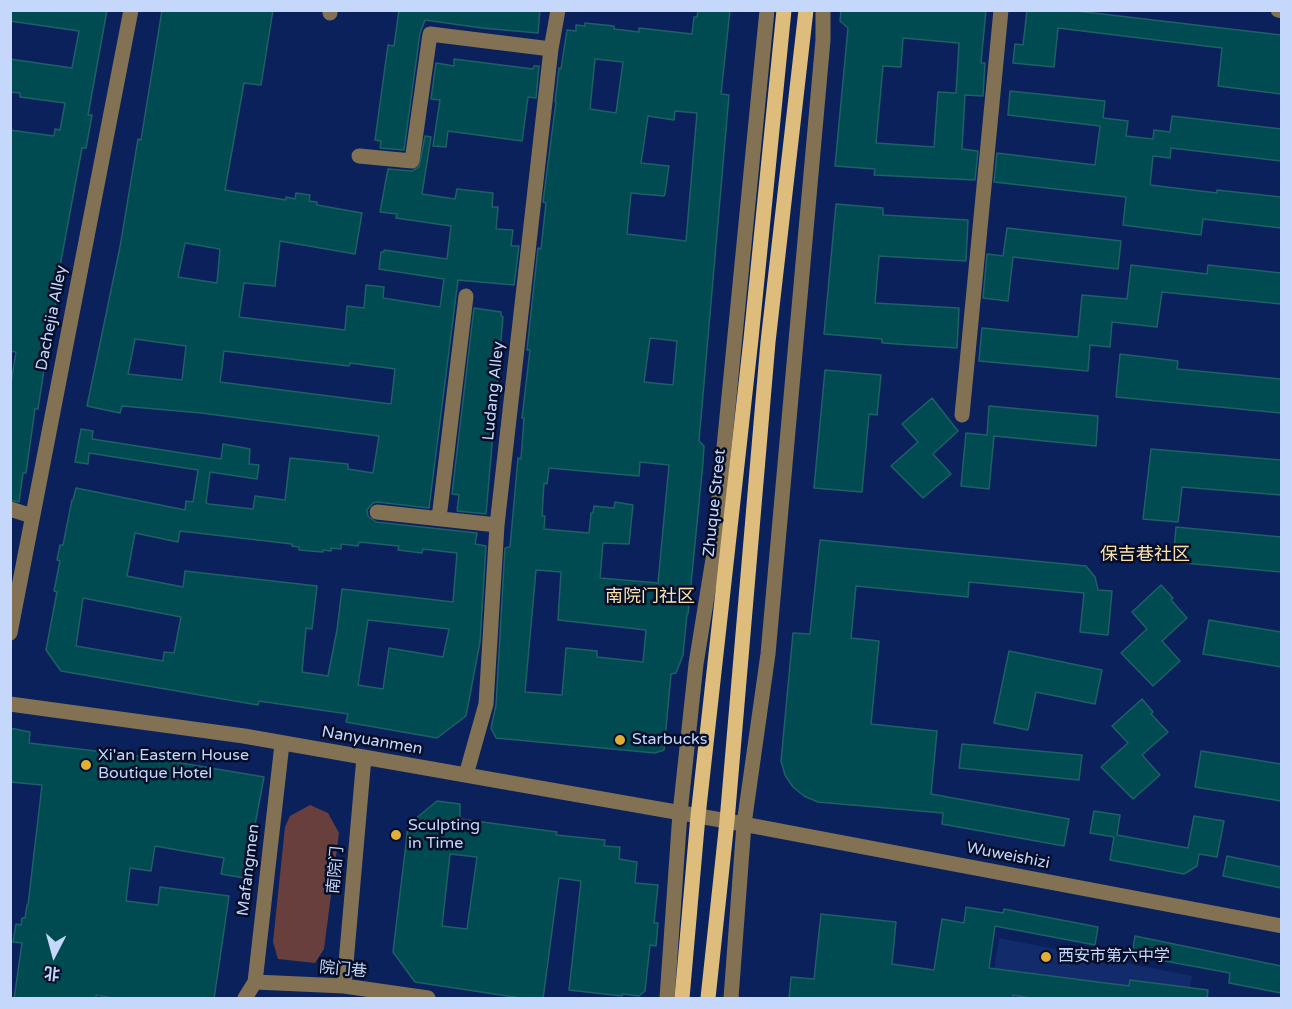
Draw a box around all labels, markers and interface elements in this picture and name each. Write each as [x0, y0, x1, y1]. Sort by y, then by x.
street label: Dachejia Alley [32, 264, 72, 372]
street label: Ludang Alley [479, 341, 509, 441]
street label: Zhuque Street [700, 448, 730, 558]
district label: 保吉巷社区 [1100, 544, 1190, 566]
district label: 南院门社区 [605, 586, 695, 608]
street label: Nanyuanmen [320, 723, 424, 759]
place label: Starbucks [632, 730, 707, 750]
marker: Starbucks [613, 733, 627, 747]
place label: Xi'an Eastern House Boutique Hotel [98, 746, 249, 784]
marker: Xi'an Eastern House Boutique Hotel [79, 758, 93, 772]
place label: Sculpting in Time [408, 816, 480, 854]
street label: Mafangmen [234, 823, 264, 917]
marker: Sculpting in Time [389, 828, 403, 842]
street label: Wuweishizi [965, 839, 1051, 873]
street label: 南院门 [324, 845, 348, 895]
north arrow [24, 925, 84, 985]
place label: 西安市第六中学 [1058, 947, 1170, 967]
marker: 西安市第六中学 [1039, 950, 1053, 964]
street label: 院门巷 [318, 958, 368, 982]
text: 北 [43, 962, 61, 984]

